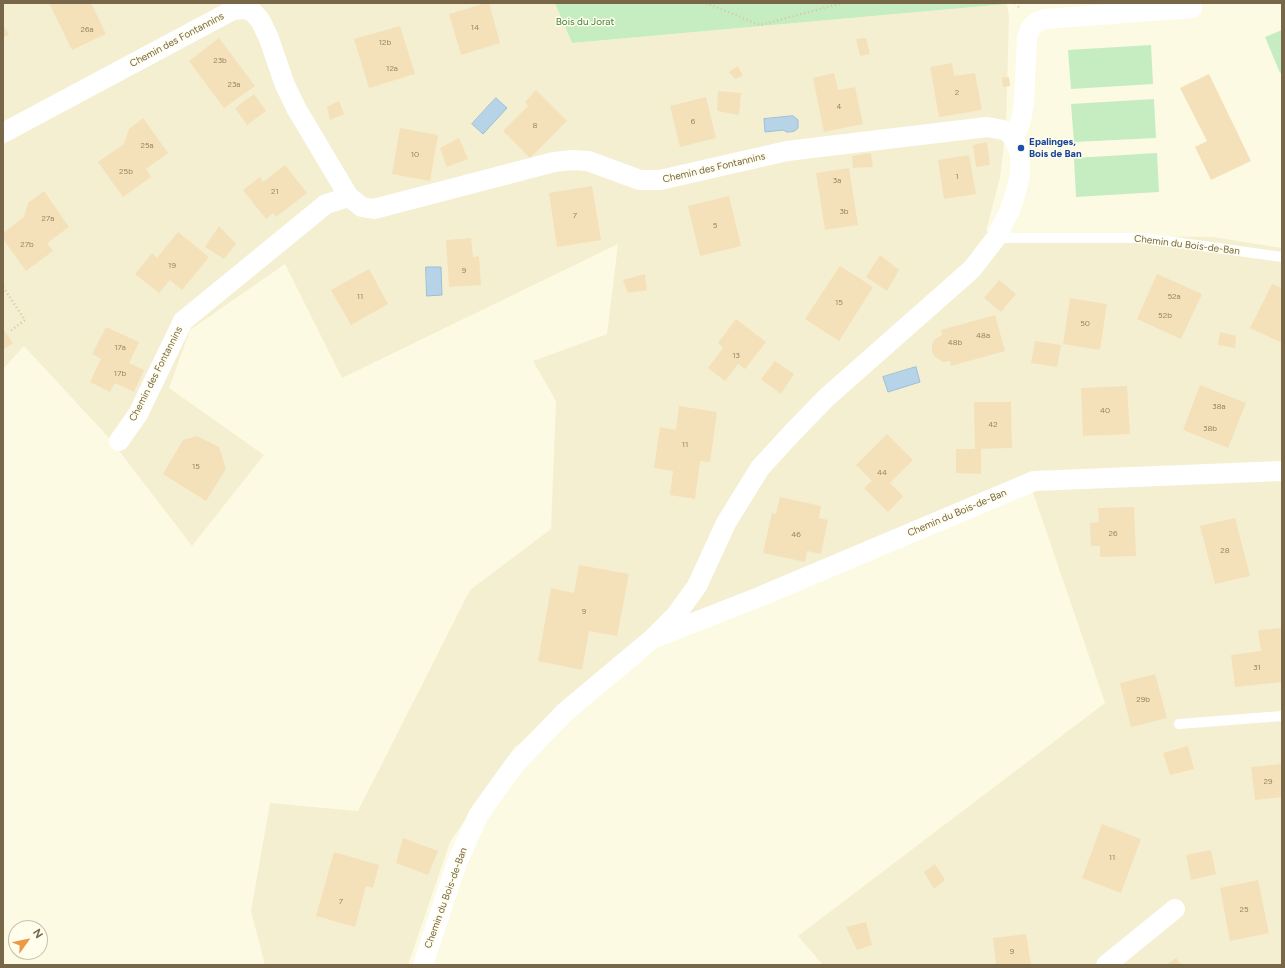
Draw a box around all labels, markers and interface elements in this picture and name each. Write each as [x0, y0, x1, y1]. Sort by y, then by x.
street label: Chemin des Fontannins [128, 10, 226, 70]
park label: Bois du Jorat [556, 16, 614, 28]
house number: 14 [471, 23, 479, 33]
house number: 26a [80, 25, 94, 35]
house number: 12b [379, 38, 391, 48]
house number: 23b [213, 56, 227, 66]
house number: 12a [386, 64, 398, 74]
house number: 23a [228, 80, 240, 90]
house number: 2 [955, 88, 959, 98]
house number: 4 [837, 102, 841, 112]
house number: 6 [691, 117, 695, 127]
house number: 8 [533, 121, 537, 131]
place label: Epalinges, Bois de Ban [1029, 136, 1082, 160]
house number: 25a [140, 141, 154, 151]
marker: Epalinges, Bois de Ban [1016, 143, 1026, 153]
house number: 10 [411, 150, 419, 160]
street label: Chemin des Fontannins [662, 150, 766, 186]
house number: 25b [119, 167, 133, 177]
house number: 1 [955, 172, 959, 182]
house number: 3a [833, 176, 841, 186]
house number: 21 [271, 187, 279, 197]
house number: 3b [839, 207, 849, 217]
house number: 7 [573, 211, 577, 221]
house number: 27a [42, 214, 54, 224]
house number: 5 [713, 221, 717, 231]
street label: Chemin du Bois-de-Ban [1133, 233, 1241, 257]
house number: 27b [20, 240, 34, 250]
house number: 19 [168, 261, 176, 271]
house number: 9 [462, 266, 466, 276]
house number: 11 [357, 292, 363, 302]
house number: 52a [1167, 292, 1181, 302]
house number: 15 [835, 298, 843, 308]
house number: 52b [1158, 311, 1172, 321]
house number: 50 [1080, 319, 1090, 329]
street label: Chemin des Fontannins [127, 325, 185, 423]
house number: 48a [976, 331, 990, 341]
house number: 48b [948, 338, 962, 348]
house number: 17a [114, 343, 126, 353]
house number: 13 [732, 351, 740, 361]
house number: 17b [114, 369, 126, 379]
house number: 38a [1212, 402, 1226, 412]
house number: 40 [1100, 406, 1110, 416]
house number: 42 [988, 420, 998, 430]
house number: 38b [1203, 424, 1217, 434]
house number: 11 [682, 440, 688, 450]
house number: 15 [192, 462, 200, 472]
house number: 44 [877, 468, 887, 478]
street label: Chemin du Bois-de-Ban [906, 487, 1008, 539]
house number: 26 [1109, 529, 1117, 539]
house number: 46 [791, 530, 801, 540]
house number: 28 [1220, 546, 1230, 556]
house number: 9 [582, 607, 586, 617]
house number: 31 [1253, 663, 1261, 673]
house number: 29b [1136, 695, 1150, 705]
house number: 29 [1264, 777, 1272, 787]
street label: Chemin du Bois-de-Ban [422, 846, 470, 950]
house number: 11 [1109, 853, 1115, 863]
house number: 7 [339, 897, 343, 907]
house number: 25 [1239, 905, 1249, 915]
north arrow [8, 920, 48, 960]
text: N [30, 927, 45, 941]
house number: 9 [1010, 947, 1014, 957]

